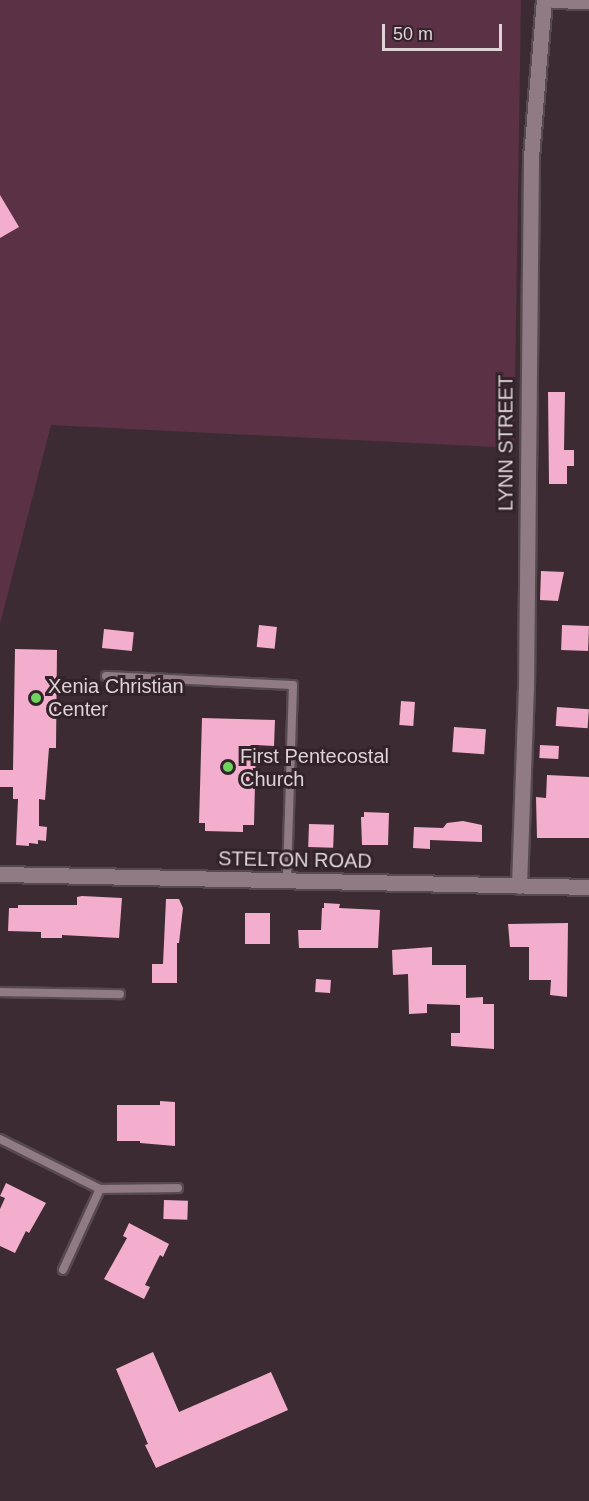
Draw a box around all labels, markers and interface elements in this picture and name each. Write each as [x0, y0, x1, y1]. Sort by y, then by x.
scale bar [385, 12, 505, 50]
text: 50 m [393, 24, 433, 44]
street label: LYNN STREET [494, 375, 518, 511]
place label: Xenia Christian Center [48, 674, 184, 721]
marker: Xenia Christian Center [29, 691, 43, 705]
place label: First Pentecostal Church [240, 744, 389, 791]
marker: First Pentecostal Church [221, 760, 235, 774]
street label: STELTON ROAD [218, 847, 372, 873]

